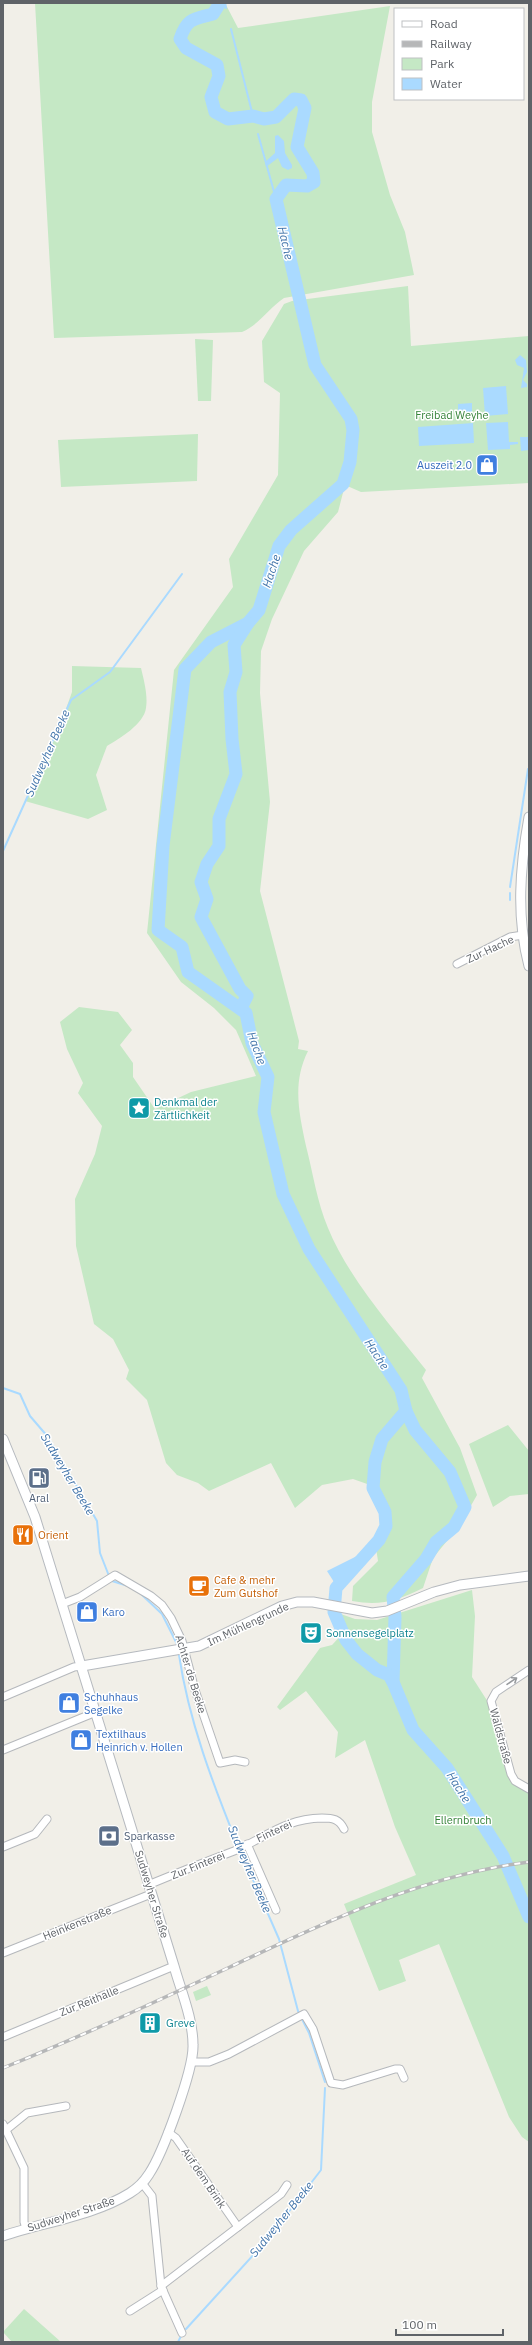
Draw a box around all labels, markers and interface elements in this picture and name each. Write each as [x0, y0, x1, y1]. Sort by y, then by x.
legend [394, 8, 524, 100]
text: Road [430, 16, 458, 31]
text: Railway [430, 36, 472, 51]
text: Park [430, 56, 455, 71]
text: Water [430, 76, 463, 91]
water label: Hache [275, 225, 297, 261]
park label: Freibad Weyhe [415, 408, 489, 422]
shop icon: Auszeit 2.0 [474, 452, 500, 478]
place label: Auszeit 2.0 [417, 458, 472, 472]
water label: Hache [259, 553, 283, 589]
water label: Sudweyher Beeke [21, 707, 73, 799]
street label: Zur Hache [464, 932, 516, 966]
water label: Hache [244, 1029, 270, 1067]
place icon: Denkmal der Zärtlichkeit [126, 1095, 152, 1121]
place label: Denkmal der Zärtlichkeit [154, 1095, 217, 1122]
water label: Hache [361, 1336, 393, 1372]
water label: Sudweyher Beeke [38, 1430, 98, 1518]
fuel station icon: Aral [26, 1465, 52, 1491]
place label: Aral [29, 1491, 49, 1505]
restaurant icon: Orient [10, 1522, 36, 1548]
place label: Orient [38, 1528, 69, 1542]
cafe icon: Cafe & mehr Zum Gutshof [186, 1573, 212, 1599]
place label: Cafe & mehr Zum Gutshof [214, 1573, 278, 1600]
shop icon: Karo [74, 1599, 100, 1625]
street label: Im Mühlengrunde [205, 1599, 291, 1649]
place label: Karo [102, 1605, 125, 1619]
theatre icon: Sonnensegelplatz [298, 1620, 324, 1646]
place label: Sonnensegelplatz [326, 1626, 414, 1640]
street label: Achter de Beeke [172, 1633, 210, 1715]
one-way arrow [506, 1677, 517, 1685]
shop icon: Schuhhaus Segelke [56, 1690, 82, 1716]
place label: Schuhhaus Segelke [84, 1690, 138, 1717]
street label: Waldstraße [487, 1707, 515, 1765]
shop icon: Textilhaus Heinrich v. Hollen [68, 1727, 94, 1753]
place label: Textilhaus Heinrich v. Hollen [96, 1727, 183, 1754]
water label: Hache [444, 1769, 474, 1805]
park label: Ellernbruch [434, 1813, 492, 1827]
street label: Finterei [254, 1817, 294, 1845]
bank icon: Sparkasse [96, 1823, 122, 1849]
water label: Sudweyher Beeke [225, 1823, 275, 1915]
place label: Sparkasse [124, 1829, 175, 1843]
street label: Sudweyher Straße [132, 1848, 172, 1940]
street label: Zur Finterei [169, 1848, 227, 1882]
street label: Heinkenstraße [41, 1903, 113, 1943]
street label: Zur Reithalle [57, 1983, 121, 2019]
building icon: Greve [137, 2010, 163, 2036]
place label: Greve [166, 2016, 195, 2030]
street label: Auf dem Brink [179, 2145, 230, 2211]
water label: Sudweyher Beeke [246, 2178, 316, 2260]
street label: Sudweyher Straße [26, 2193, 116, 2235]
scale bar [396, 2311, 503, 2337]
text: 100 m [402, 2317, 437, 2332]

